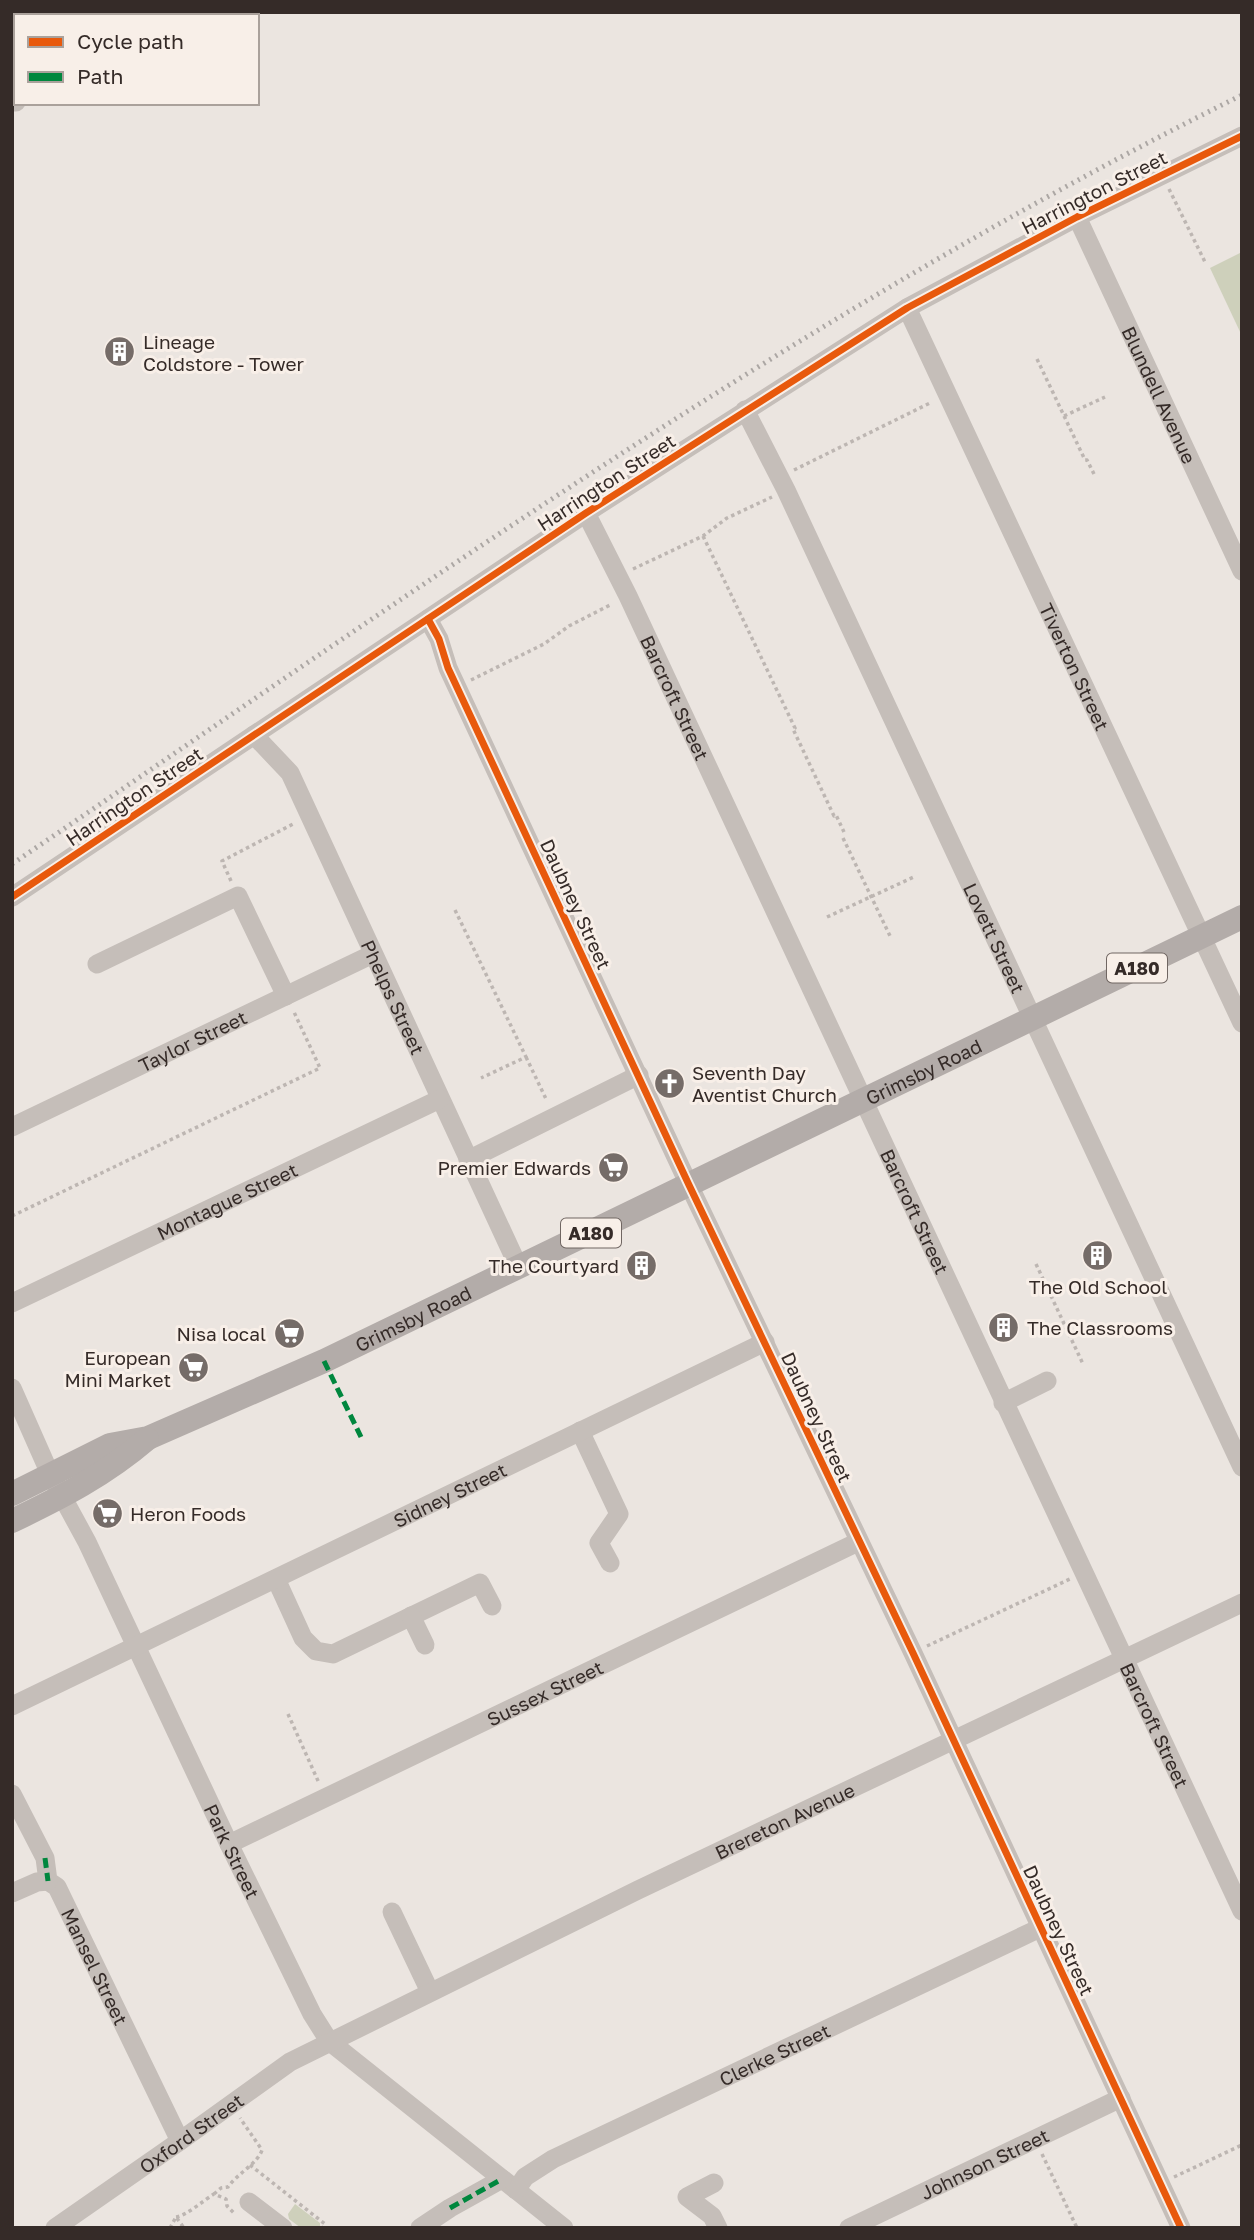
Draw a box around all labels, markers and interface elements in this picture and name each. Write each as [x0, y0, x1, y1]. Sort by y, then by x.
legend [14, 14, 259, 105]
text: Cycle path [77, 28, 184, 54]
text: Path [77, 63, 124, 89]
street label: Harrington Street [1017, 145, 1171, 239]
street label: Blundell Avenue [1118, 322, 1202, 467]
place label: Lineage Coldstore - Tower [143, 330, 304, 375]
building icon: Lineage Coldstore - Tower [103, 335, 137, 369]
street label: Harrington Street [533, 429, 679, 535]
street label: Tiverton Street [1035, 599, 1115, 734]
street label: Barcroft Street [636, 631, 714, 764]
street label: Harrington Street [61, 742, 207, 850]
street label: Daubney Street [536, 835, 616, 973]
street label: Lovett Street [959, 879, 1031, 997]
street label: Phelps Street [357, 936, 430, 1058]
road number: A180 [1107, 953, 1167, 982]
street label: Taylor Street [135, 1005, 250, 1076]
street label: Grimsby Road [861, 1033, 985, 1109]
place label: Seventh Day Aventist Church [692, 1061, 837, 1106]
church icon: Seventh Day Aventist Church [652, 1066, 686, 1100]
street label: Barcroft Street [876, 1145, 954, 1277]
supermarket icon: Premier Edwards [597, 1150, 631, 1184]
place label: Premier Edwards [437, 1156, 591, 1179]
street label: Montague Street [153, 1157, 301, 1244]
road number: A180 [561, 1218, 621, 1248]
building icon: The Old School [1081, 1238, 1115, 1272]
building icon: The Courtyard [625, 1248, 659, 1282]
place label: The Courtyard [488, 1254, 619, 1277]
place label: The Old School [1029, 1275, 1167, 1298]
street label: Grimsby Road [351, 1280, 475, 1356]
building icon: The Classrooms [987, 1310, 1021, 1344]
supermarket icon: Nisa local [272, 1316, 306, 1350]
place label: The Classrooms [1027, 1316, 1173, 1339]
place label: Nisa local [176, 1322, 266, 1345]
place label: European Mini Market [65, 1346, 171, 1391]
street label: Daubney Street [777, 1348, 857, 1486]
supermarket icon: European Mini Market [177, 1351, 211, 1385]
street label: Sidney Street [389, 1457, 510, 1532]
supermarket icon: Heron Foods [90, 1496, 124, 1530]
place label: Heron Foods [130, 1502, 246, 1525]
street label: Sussex Street [483, 1655, 606, 1730]
street label: Barcroft Street [1116, 1659, 1194, 1791]
street label: Brereton Avenue [711, 1777, 858, 1863]
street label: Park Street [200, 1800, 265, 1902]
street label: Daubney Street [1019, 1861, 1099, 1999]
street label: Mansel Street [57, 1904, 133, 2028]
street label: Clerke Street [715, 2018, 833, 2090]
street label: Oxford Street [134, 2088, 248, 2178]
street label: Johnson Street [916, 2123, 1052, 2204]

